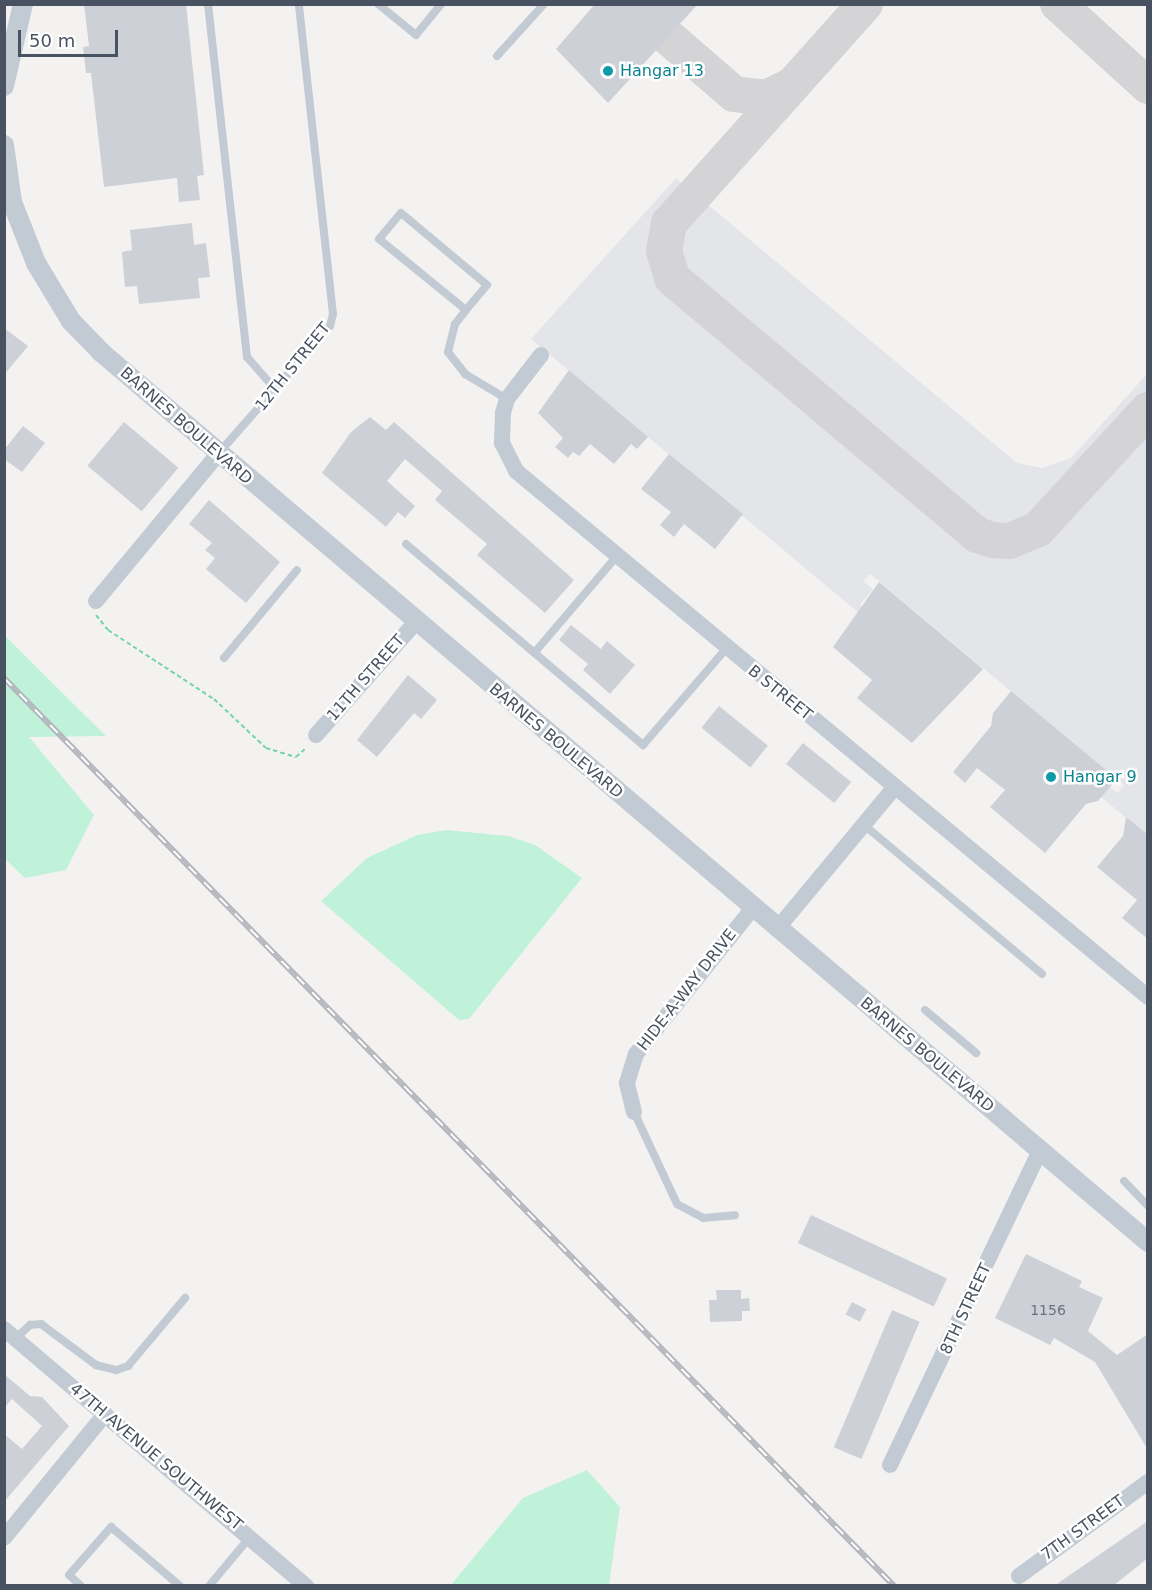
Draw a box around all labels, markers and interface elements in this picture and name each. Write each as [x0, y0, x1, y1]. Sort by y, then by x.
scale bar [21, 18, 122, 56]
text: 50 m [29, 30, 75, 51]
place label: Hangar 13 [620, 61, 704, 81]
marker: Hangar 13 [601, 64, 615, 78]
street label: 12TH STREET [251, 319, 335, 415]
street label: BARNES BOULEVARD [116, 363, 256, 489]
street label: 11TH STREET [323, 631, 409, 725]
street label: B STREET [744, 661, 816, 725]
street label: BARNES BOULEVARD [485, 679, 627, 803]
place label: Hangar 9 [1063, 767, 1137, 787]
marker: Hangar 9 [1044, 770, 1058, 784]
street label: HIDE-A-WAY DRIVE [634, 925, 740, 1055]
street label: BARNES BOULEVARD [856, 993, 998, 1117]
street label: 8TH STREET [937, 1260, 995, 1358]
house number: 1156 [1030, 1302, 1066, 1318]
street label: 47TH AVENUE SOUTHWEST [66, 1379, 246, 1535]
street label: 7TH STREET [1038, 1491, 1128, 1565]

